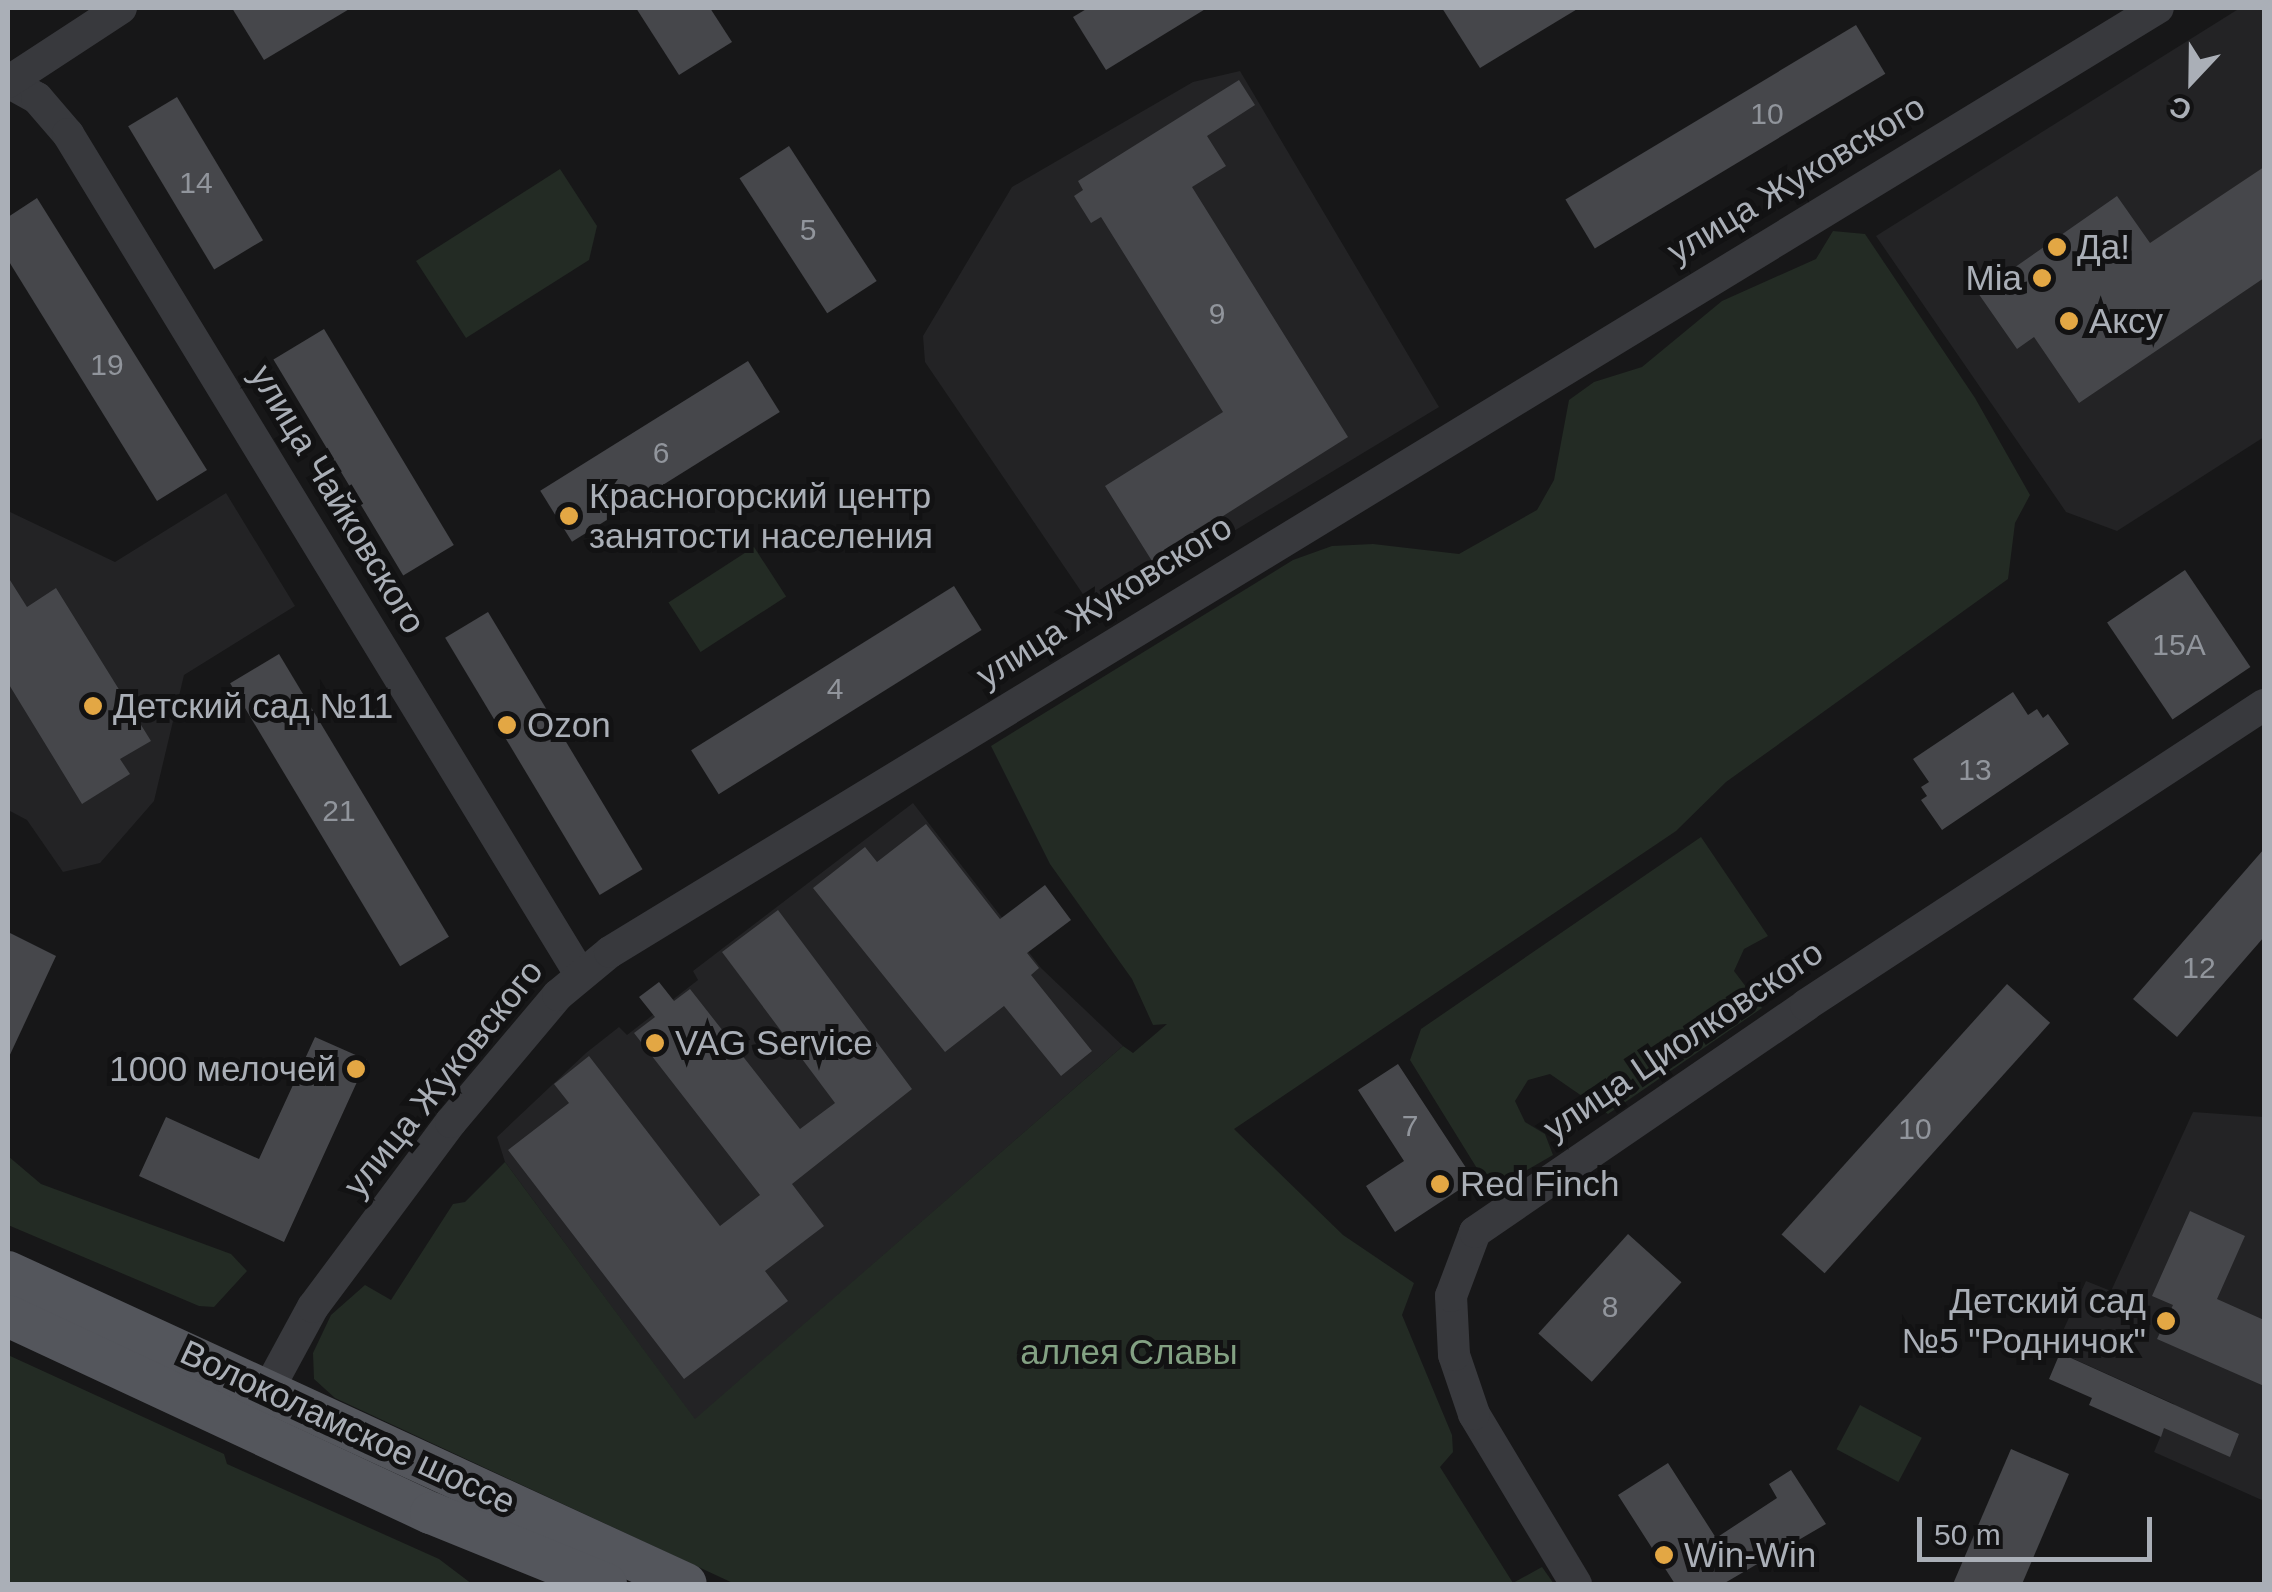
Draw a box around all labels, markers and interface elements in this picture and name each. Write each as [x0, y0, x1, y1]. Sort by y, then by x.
north arrow [2142, 30, 2242, 130]
street label: улица Жуковского [1660, 86, 1932, 272]
text: С [2165, 90, 2196, 126]
house number: 10 [1750, 96, 1784, 132]
house number: 14 [179, 165, 213, 201]
house number: 5 [800, 212, 816, 248]
place label: Да! [2077, 226, 2130, 268]
marker: Да! [2046, 236, 2068, 258]
place label: Mia [1966, 257, 2022, 299]
marker: Mia [2031, 267, 2053, 289]
house number: 9 [1209, 296, 1225, 332]
place label: Аксу [2089, 300, 2163, 342]
marker: Аксу [2058, 310, 2080, 332]
house number: 19 [90, 347, 124, 383]
street label: улица Чайковского [241, 357, 435, 641]
house number: 6 [653, 435, 669, 471]
place label: Красногорский центр занятости населения [589, 475, 933, 557]
marker: Красногорский центр занятости населения [558, 505, 580, 527]
street label: улица Жуковского [969, 506, 1239, 696]
house number: 15А [2152, 627, 2206, 663]
house number: 4 [827, 671, 843, 707]
place label: Детский сад №11 [113, 685, 393, 727]
marker: Детский сад №11 [82, 695, 104, 717]
place label: Ozon [527, 704, 611, 746]
marker: Ozon [496, 714, 518, 736]
house number: 13 [1958, 752, 1992, 788]
house number: 21 [322, 793, 356, 829]
street label: улица Циолковского [1535, 931, 1831, 1149]
house number: 12 [2182, 950, 2216, 986]
street label: улица Жуковского [335, 951, 551, 1205]
place label: VAG Service [675, 1022, 873, 1064]
marker: VAG Service [644, 1032, 666, 1054]
place label: 1000 мелочей [109, 1048, 336, 1090]
marker: 1000 мелочей [345, 1058, 367, 1080]
house number: 7 [1402, 1108, 1418, 1144]
house number: 10 [1898, 1111, 1932, 1147]
place label: Red Finch [1460, 1163, 1620, 1205]
marker: Red Finch [1429, 1173, 1451, 1195]
place label: Детский сад №5 "Родничок" [1902, 1280, 2146, 1362]
house number: 8 [1602, 1289, 1618, 1325]
marker: Детский сад №5 "Родничок" [2155, 1310, 2177, 1332]
street label: Волоколамское шоссе [174, 1331, 522, 1523]
park label: аллея Славы [1020, 1331, 1238, 1373]
scale bar [1922, 1497, 2157, 1559]
text: 50 m [1934, 1518, 2001, 1551]
place label: Win-Win [1684, 1534, 1816, 1576]
marker: Win-Win [1653, 1544, 1675, 1566]

